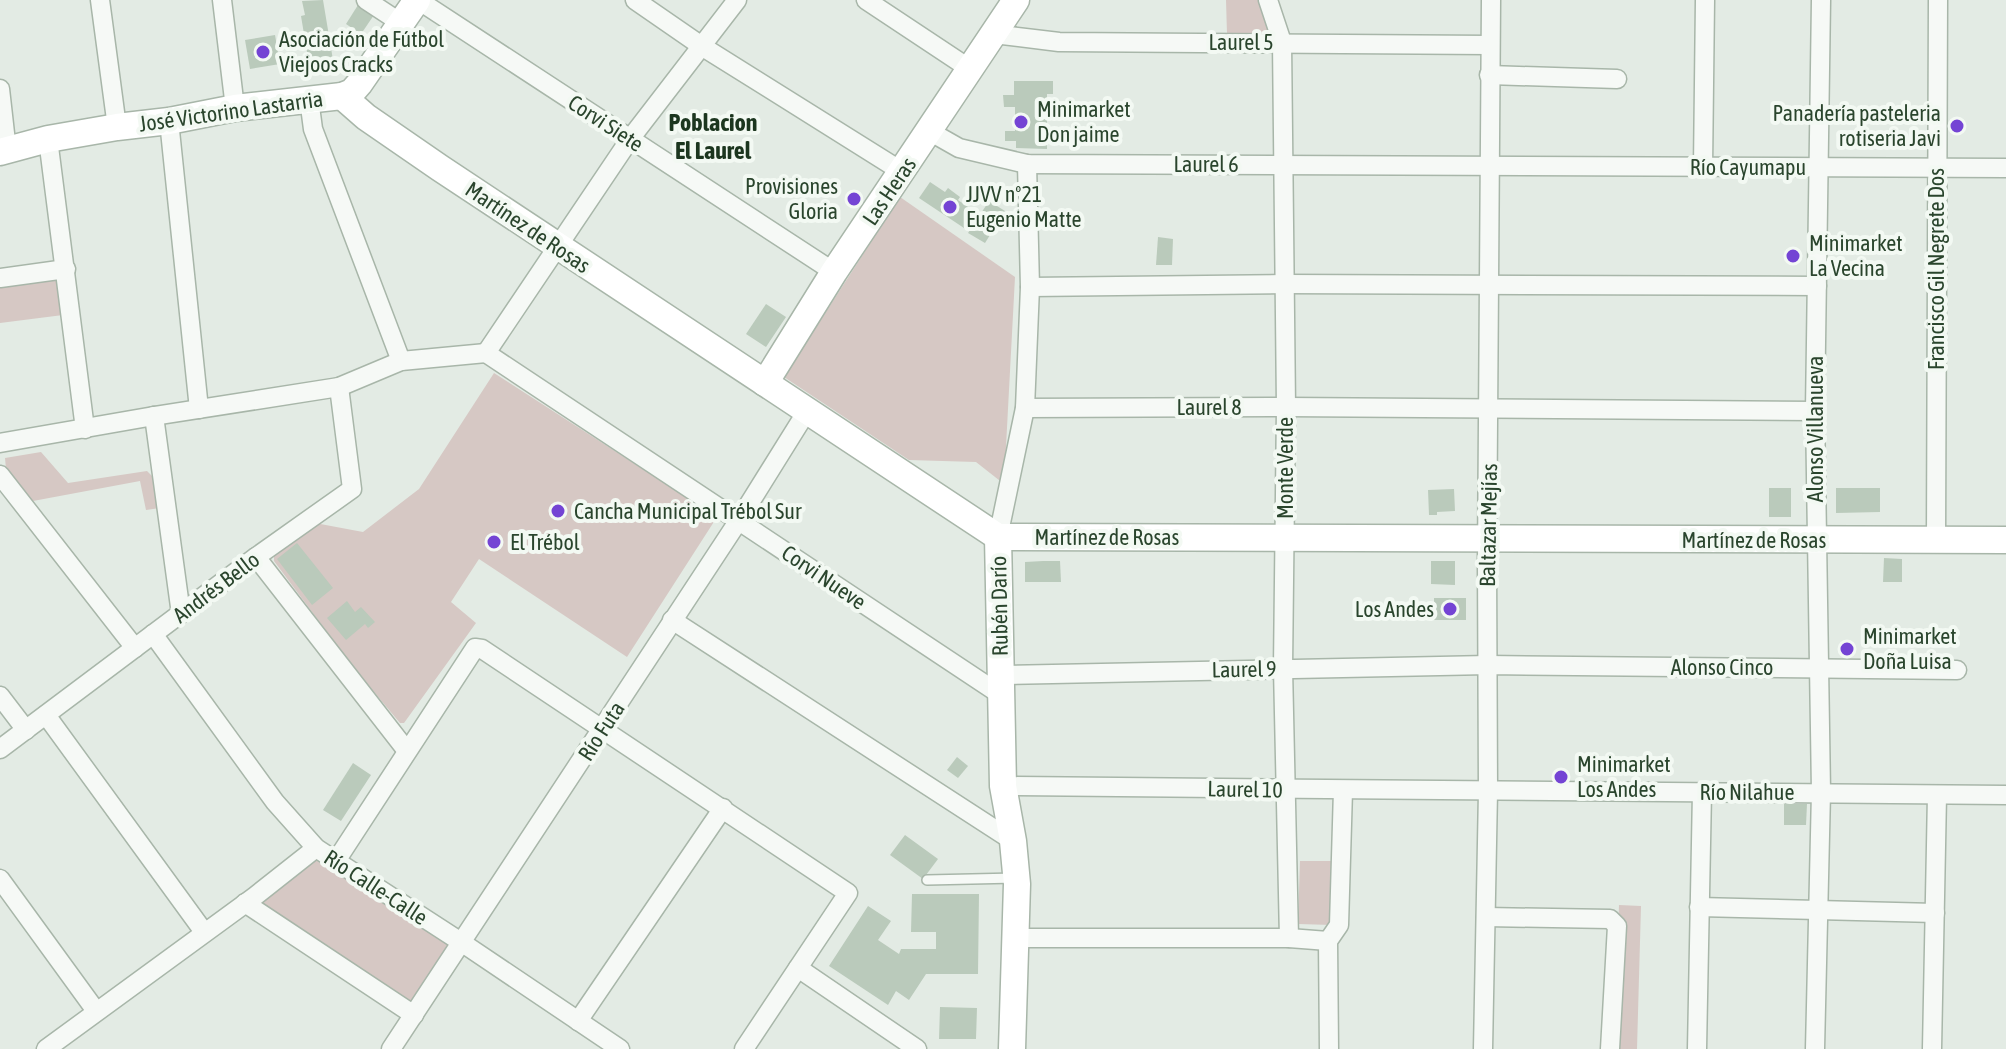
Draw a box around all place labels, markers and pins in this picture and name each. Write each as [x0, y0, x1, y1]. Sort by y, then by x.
place label: Asociación de Fútbol Viejoos Cracks [279, 26, 444, 77]
marker: Asociación de Fútbol Viejoos Cracks [254, 43, 272, 61]
place label: Minimarket Don jaime [1037, 96, 1131, 147]
place label: Panadería pasteleria rotiseria Javi [1772, 100, 1941, 151]
marker: Minimarket Don jaime [1012, 113, 1030, 131]
marker: Panadería pasteleria rotiseria Javi [1948, 117, 1966, 135]
place label: Provisiones Gloria [745, 173, 838, 224]
place label: JJVV n°21 Eugenio Matte [966, 181, 1082, 232]
marker: Provisiones Gloria [845, 190, 863, 208]
marker: JJVV n°21 Eugenio Matte [941, 198, 959, 216]
place label: Minimarket La Vecina [1809, 230, 1903, 281]
marker: Minimarket La Vecina [1784, 247, 1802, 265]
place label: Cancha Municipal Trébol Sur [574, 498, 802, 524]
marker: Cancha Municipal Trébol Sur [549, 502, 567, 520]
place label: El Trébol [510, 529, 580, 555]
marker: El Trébol [485, 533, 503, 551]
place label: Los Andes [1355, 596, 1434, 622]
marker: Los Andes [1441, 600, 1459, 618]
place label: Minimarket Doña Luisa [1863, 623, 1957, 674]
marker: Minimarket Doña Luisa [1838, 640, 1856, 658]
place label: Minimarket Los Andes [1577, 751, 1671, 802]
marker: Minimarket Los Andes [1552, 768, 1570, 786]

